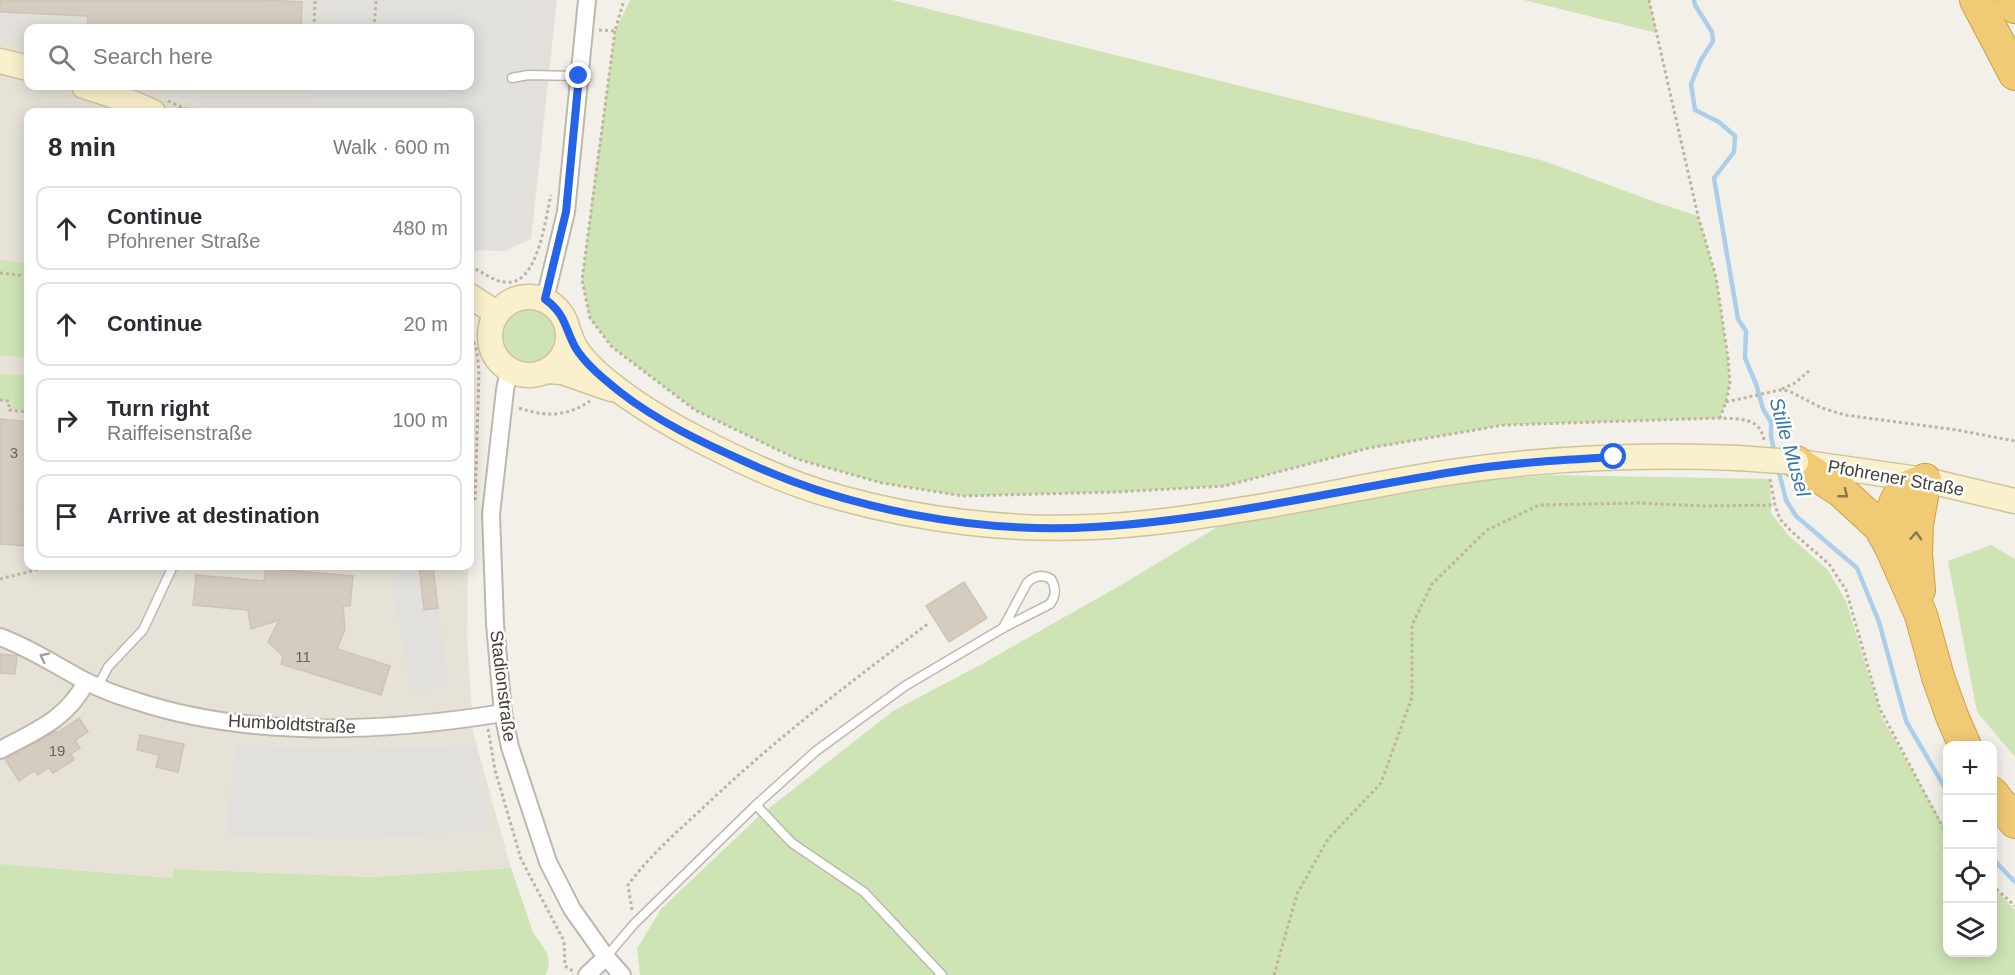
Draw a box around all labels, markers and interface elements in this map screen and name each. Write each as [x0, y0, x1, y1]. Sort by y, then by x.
search box [24, 24, 474, 90]
icon: search [45, 41, 78, 74]
text: Search here [93, 44, 213, 69]
route end [565, 62, 591, 88]
text: 8 min [48, 132, 116, 162]
text: Walk · 600 m [333, 136, 450, 158]
text: Continue [107, 204, 202, 229]
icon: ahead [50, 212, 83, 245]
text: 480 m [392, 217, 448, 239]
text: Pfohrener Straße [107, 230, 260, 252]
icon: ahead [50, 308, 83, 341]
text: Continue [107, 311, 202, 336]
text: 20 m [404, 313, 448, 335]
water label: Stille Musel [1765, 395, 1815, 500]
text: Turn right [107, 396, 209, 421]
icon: right [50, 404, 83, 437]
text: 100 m [392, 409, 448, 431]
text: Raiffeisenstraße [107, 422, 252, 444]
route start [1600, 443, 1626, 469]
house number: 3 [10, 444, 18, 461]
street label: Pfohrener Straße [1826, 456, 1966, 500]
one-way arrow [1838, 487, 1849, 498]
icon: arrive [50, 500, 83, 533]
text: Arrive at destination [107, 503, 320, 528]
one-way arrow [1910, 531, 1923, 540]
street label: Stadionstraße [486, 629, 520, 743]
house number: 11 [295, 648, 311, 665]
one-way arrow [39, 653, 50, 665]
street label: Humboldtstraße [228, 711, 356, 737]
map controls [1943, 741, 1997, 957]
button: + [1943, 741, 1997, 795]
house number: 19 [49, 742, 65, 759]
button: − [1943, 795, 1997, 849]
button: locate [1943, 849, 1997, 903]
button: layers [1943, 903, 1997, 957]

